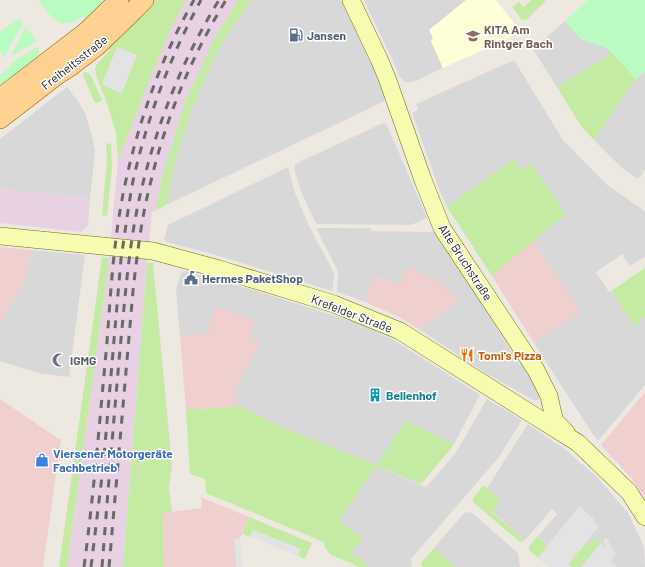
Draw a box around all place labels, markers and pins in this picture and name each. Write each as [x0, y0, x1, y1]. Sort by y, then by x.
place label: KITA Am Rintger Bach [484, 22, 553, 50]
fuel station icon: Jansen [288, 27, 304, 43]
place label: Jansen [307, 28, 346, 42]
school or university icon: KITA Am Rintger Bach [465, 28, 481, 44]
public building icon: Hermes PaketShop [183, 270, 199, 286]
place label: Hermes PaketShop [202, 271, 303, 285]
restaurant icon: Tomi's Pizza [459, 347, 475, 363]
place label: Tomi's Pizza [478, 348, 542, 362]
mosque icon: IGMG [51, 352, 67, 368]
place label: IGMG [70, 353, 96, 367]
building icon: Bellenhof [367, 387, 383, 403]
place label: Bellenhof [386, 388, 437, 402]
place label: Viersener Motorgeräte Fachbetrieb [53, 446, 173, 474]
shop icon: Viersener Motorgeräte Fachbetrieb [34, 452, 50, 468]

